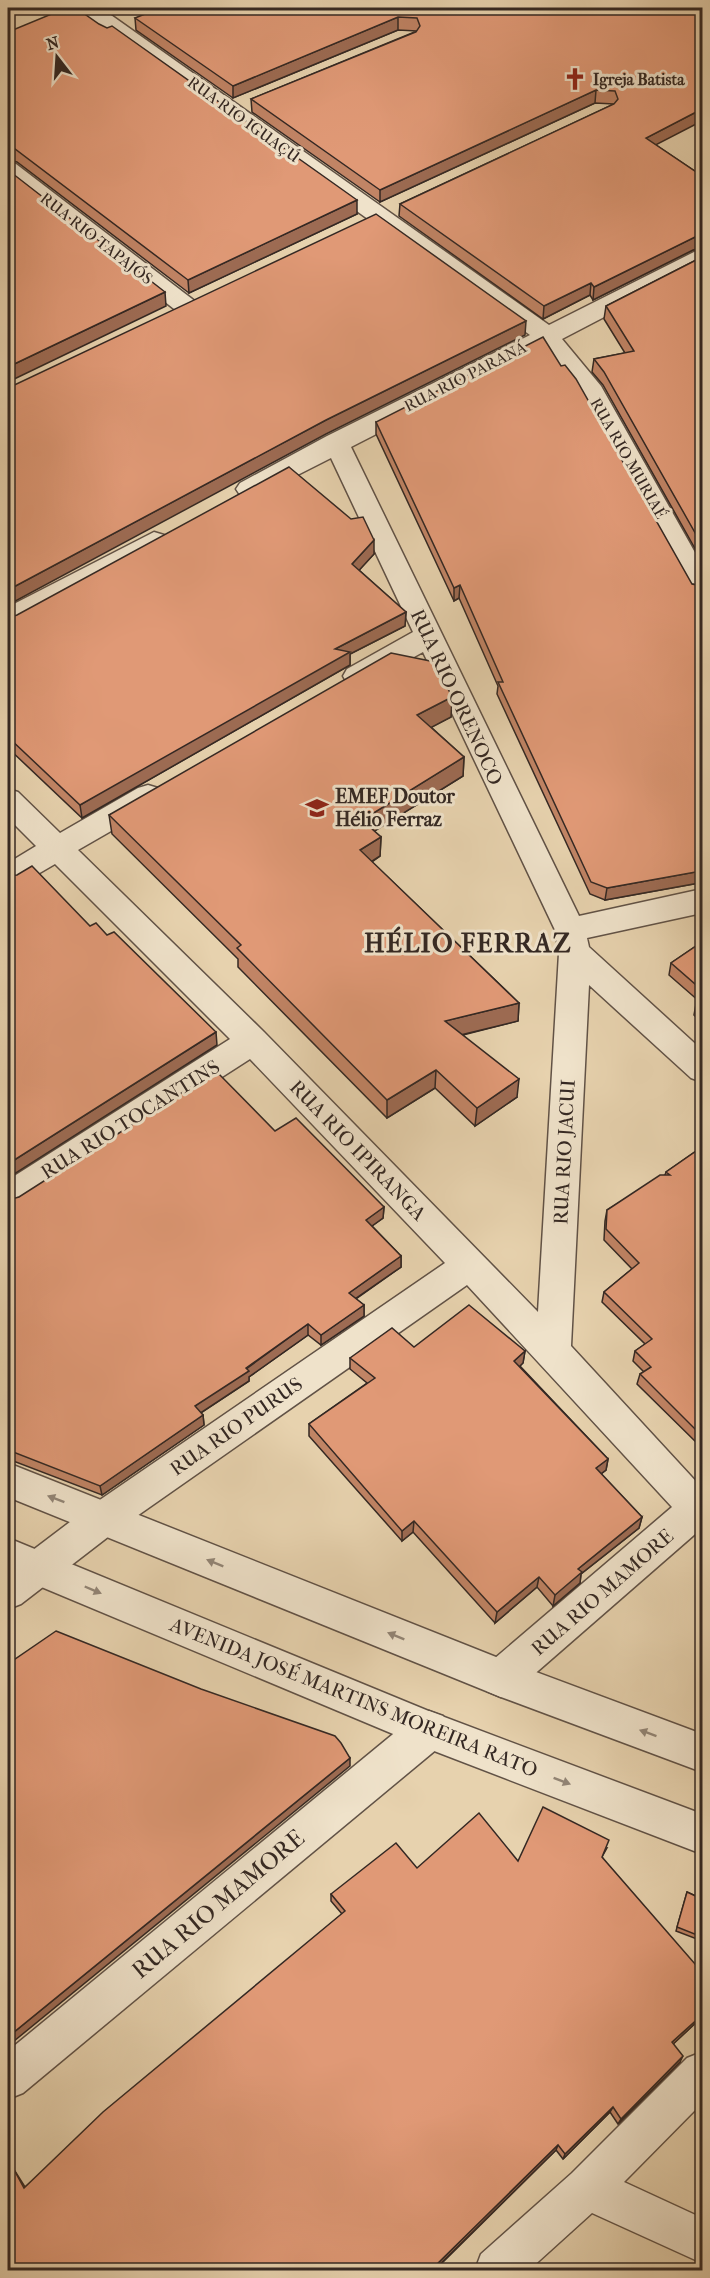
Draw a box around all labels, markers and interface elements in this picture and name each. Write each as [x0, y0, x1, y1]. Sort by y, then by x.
north arrow [27, 27, 87, 87]
text: N [44, 32, 62, 54]
church icon: Igreja Batista [562, 66, 588, 92]
place label: Igreja Batista [593, 70, 685, 90]
street label: RUA RIO IGUAÇÚ [183, 72, 304, 168]
street label: RUA RIO TAPAJÓS [37, 188, 157, 288]
street label: RUA RIO PARANÁ [400, 336, 530, 415]
street label: RUA RIO MURIAÉ [586, 394, 672, 522]
street label: RUA RIO ORENOCO [406, 606, 507, 789]
place label: EMEF Doutor Hélio Ferraz [335, 785, 455, 831]
school or university icon: EMEF Doutor Hélio Ferraz [304, 795, 330, 821]
district label: HÉLIO FERRAZ [364, 926, 572, 959]
street label: RUA RIO TOCANTINS [37, 1055, 224, 1184]
street label: RUA RIO IPIRANGA [285, 1075, 431, 1226]
street label: RUA RIO JACUI [549, 1079, 580, 1225]
street label: RUA RIO PURUS [166, 1372, 307, 1481]
one-way arrow [46, 1494, 64, 1504]
street label: RUA RIO MAMORE [527, 1525, 678, 1660]
one-way arrow [206, 1558, 224, 1567]
one-way arrow [85, 1585, 103, 1595]
street label: AVENIDA JOSÉ MARTINS MOREIRA RATO [166, 1612, 541, 1782]
one-way arrow [387, 1631, 405, 1640]
one-way arrow [639, 1727, 657, 1737]
one-way arrow [554, 1776, 572, 1786]
street label: RUA RIO MAMORE [126, 1824, 310, 1984]

